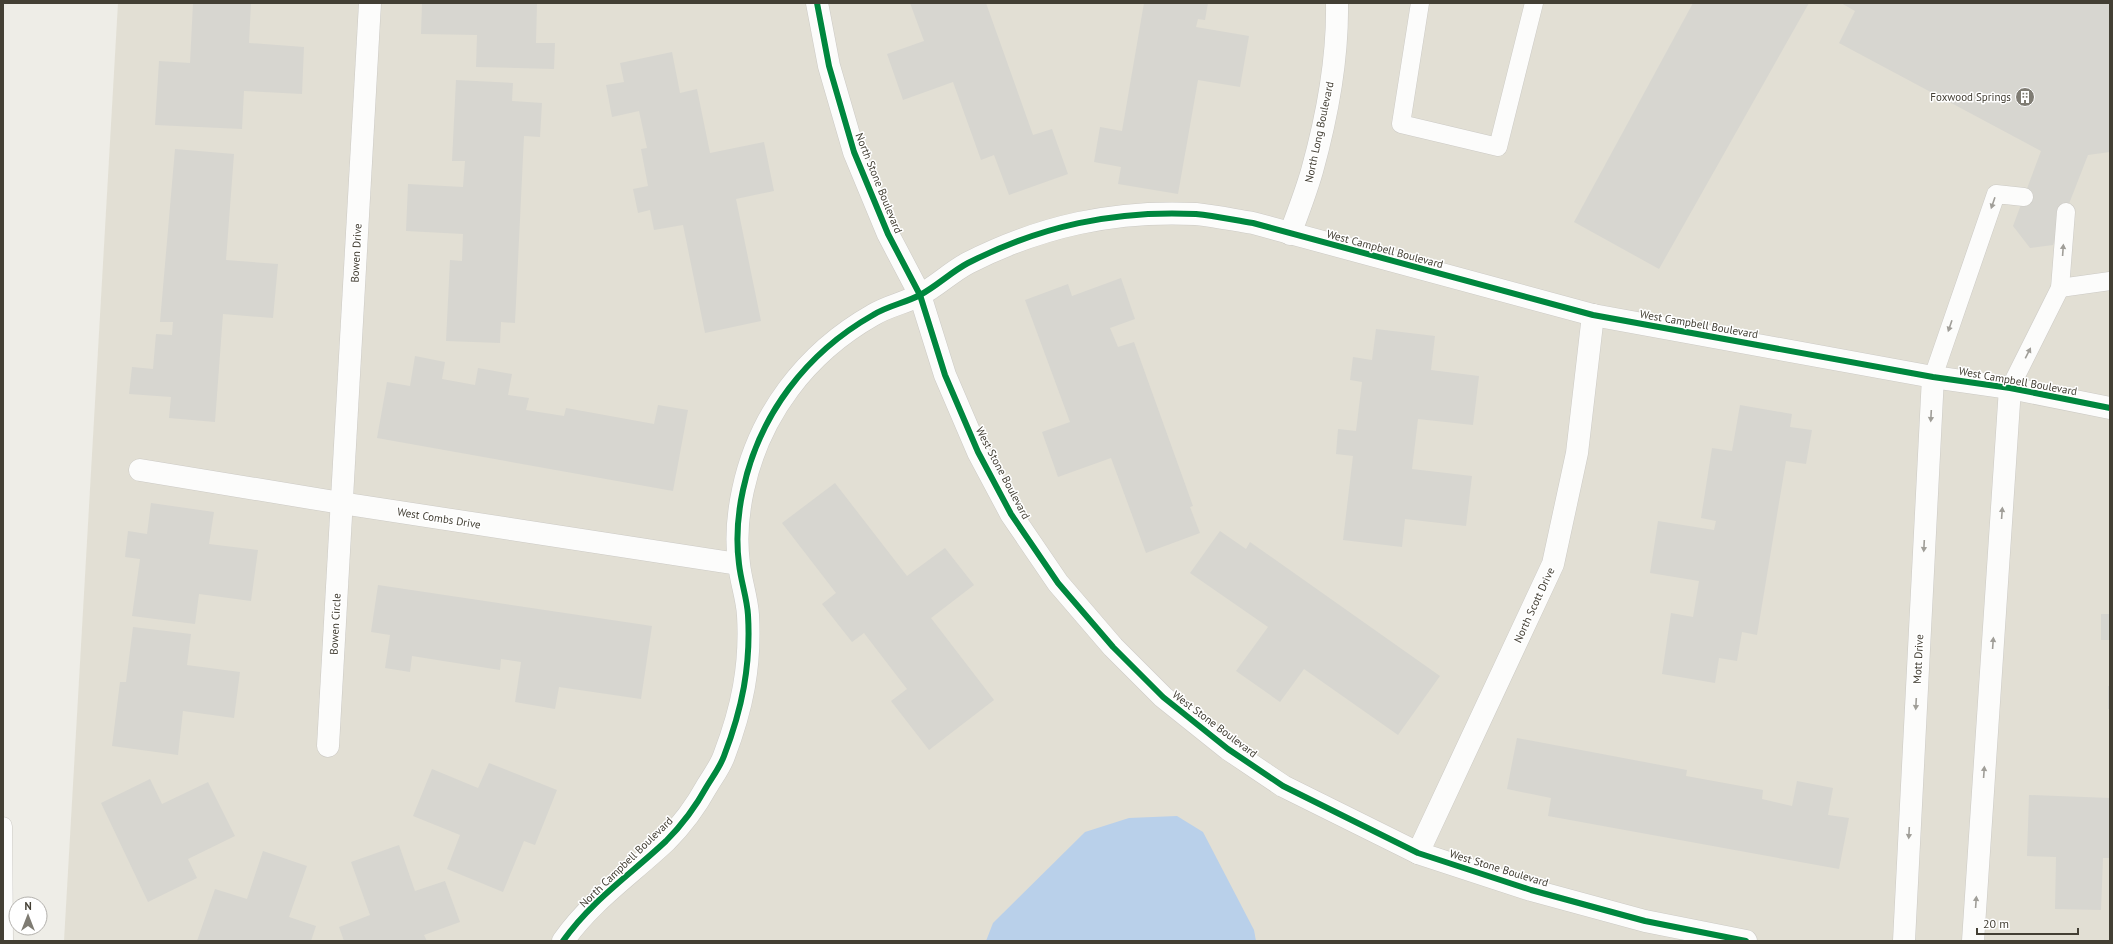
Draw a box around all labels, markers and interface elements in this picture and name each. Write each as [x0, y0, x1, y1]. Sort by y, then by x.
street label: North Long Boulevard [1301, 80, 1337, 184]
building icon: Foxwood Springs [2014, 86, 2036, 108]
place label: Foxwood Springs [1930, 90, 2011, 104]
street label: North Stone Boulevard [852, 131, 906, 235]
one-way arrow [1989, 198, 1995, 210]
street label: Bowen Drive [347, 223, 365, 283]
street label: West Campbell Boulevard [1325, 227, 1445, 271]
one-way arrow [2060, 244, 2067, 256]
street label: West Campbell Boulevard [1639, 307, 1759, 341]
one-way arrow [1947, 321, 1953, 333]
one-way arrow [2025, 347, 2031, 359]
street label: West Campbell Boulevard [1958, 364, 2078, 398]
one-way arrow [1928, 410, 1934, 423]
street label: West Stone Boulevard [973, 424, 1033, 522]
street label: West Combs Drive [396, 504, 482, 532]
one-way arrow [1998, 507, 2005, 519]
one-way arrow [1921, 540, 1928, 552]
street label: North Scott Drive [1510, 565, 1558, 645]
street label: Bowen Circle [326, 593, 344, 655]
street label: Mott Drive [1910, 633, 1926, 684]
one-way arrow [1990, 637, 1997, 649]
street label: West Stone Boulevard [1170, 688, 1260, 761]
one-way arrow [1913, 698, 1919, 711]
one-way arrow [1981, 766, 1988, 778]
street label: North Campbell Boulevard [576, 814, 676, 910]
one-way arrow [1906, 827, 1913, 840]
street label: West Stone Boulevard [1448, 846, 1550, 890]
north arrow [8, 896, 48, 936]
one-way arrow [1972, 896, 1979, 908]
text: N [24, 899, 32, 913]
scale bar [1977, 910, 2078, 936]
text: 20 m [1983, 916, 2009, 931]

